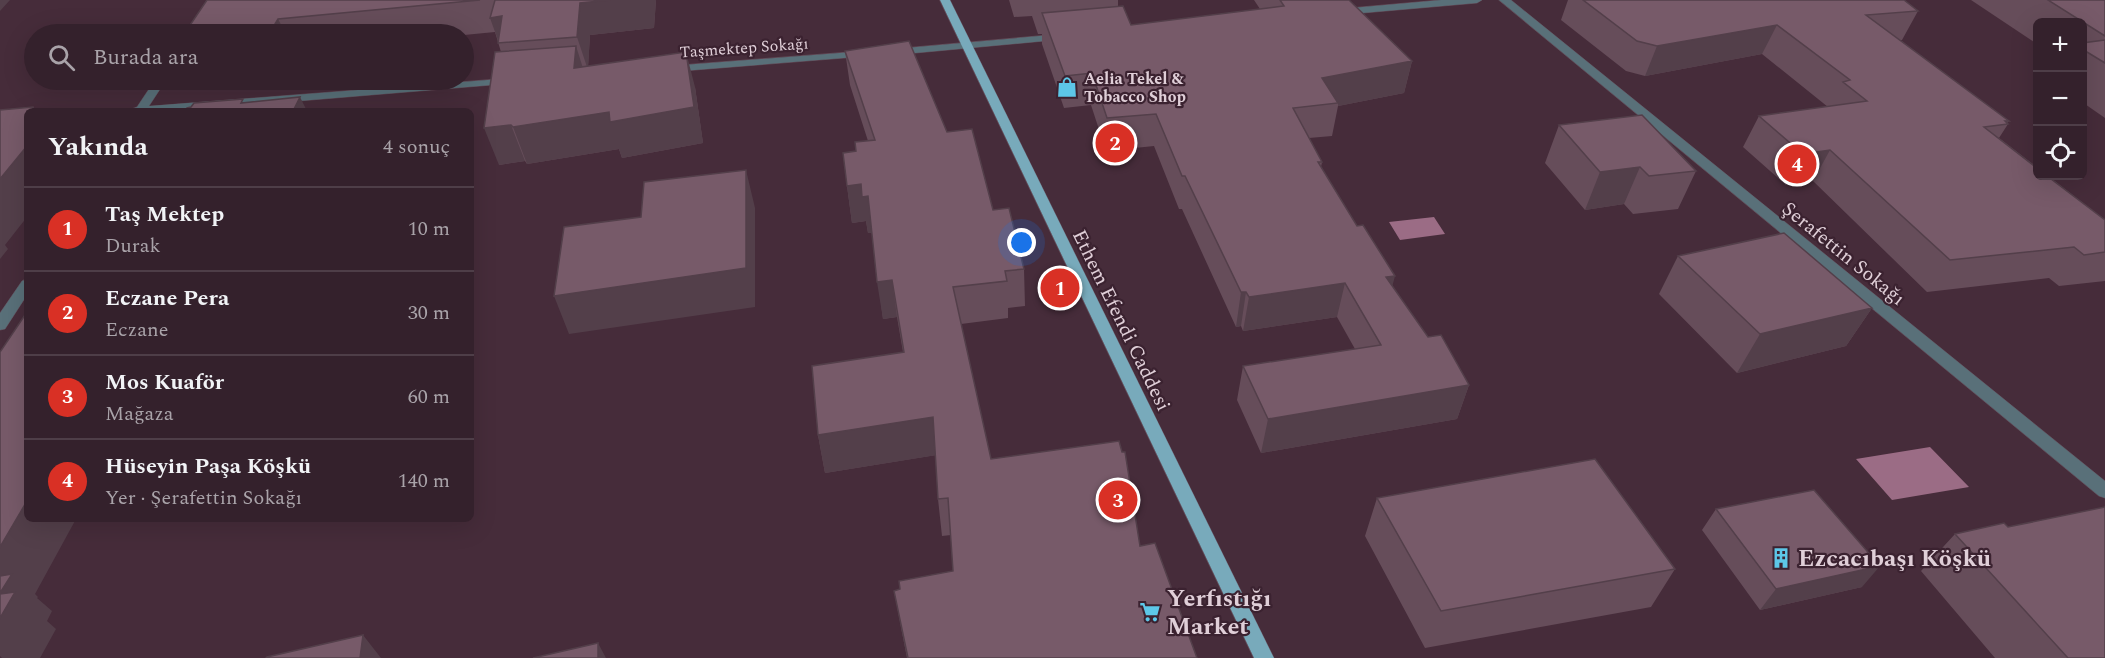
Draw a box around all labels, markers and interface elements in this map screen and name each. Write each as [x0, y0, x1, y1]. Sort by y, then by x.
map controls [2033, 18, 2087, 180]
button: + [2033, 18, 2087, 72]
search box [24, 24, 474, 90]
street label: Taşmektep Sokağı [679, 32, 809, 64]
icon: search [45, 41, 78, 74]
text: Burada ara [93, 41, 199, 74]
place label: Aelia Tekel & Tobacco Shop [1084, 67, 1186, 109]
button: − [2033, 72, 2087, 126]
shop icon: Aelia Tekel & Tobacco Shop [1055, 75, 1079, 99]
pin: 2 [1096, 120, 1134, 166]
button: locate [2033, 126, 2087, 180]
text: Yakında [48, 127, 148, 167]
text: 4 sonuç [383, 132, 450, 162]
pin: 4 [1778, 142, 1816, 186]
street label: Şerafettin Sokağı [1775, 194, 1912, 313]
text: Taş Mektep [105, 198, 224, 231]
text: 1 [62, 214, 73, 244]
text: 10 m [408, 214, 450, 244]
street label: Ethem Efendi Caddesi [1064, 225, 1178, 416]
your location [1007, 228, 1036, 257]
text: Durak [105, 231, 161, 261]
pin: 1 [1040, 266, 1080, 310]
text: Eczane Pera [105, 282, 229, 315]
text: 2 [62, 298, 73, 328]
text: 30 m [408, 298, 450, 328]
text: Eczane [105, 315, 168, 345]
text: Mos Kuaför [105, 366, 224, 399]
text: 3 [62, 382, 73, 412]
text: 60 m [408, 382, 450, 412]
text: Mağaza [105, 399, 174, 429]
text: Hüseyin Paşa Köşkü [105, 450, 311, 483]
text: 4 [62, 466, 73, 496]
text: 140 m [398, 466, 450, 496]
pin: 3 [1098, 478, 1138, 522]
text: Yer · Şerafettin Sokağı [105, 483, 302, 513]
place label: Ezcacıbaşı Köşkü [1798, 541, 1991, 577]
building icon: Ezcacıbaşı Köşkü [1769, 546, 1793, 570]
place label: Yerfıstığı Market [1167, 581, 1271, 645]
supermarket icon: Yerfıstığı Market [1138, 600, 1162, 624]

